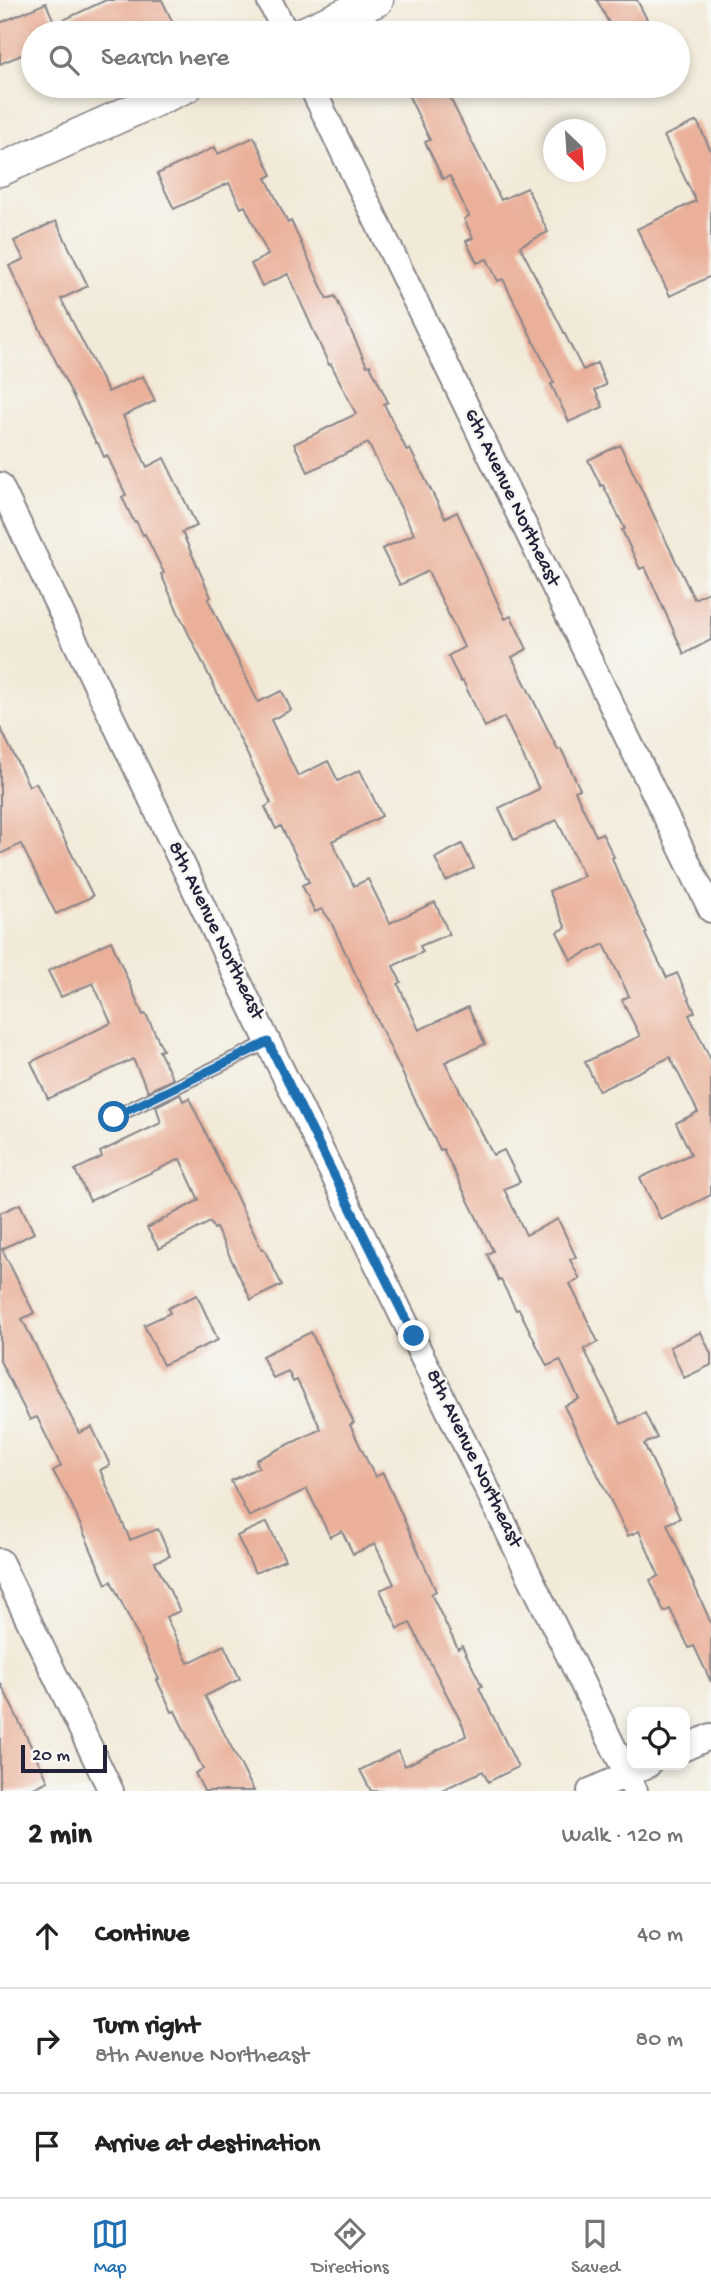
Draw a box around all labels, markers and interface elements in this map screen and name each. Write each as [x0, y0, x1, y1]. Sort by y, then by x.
search box [21, 21, 690, 98]
icon: search [45, 41, 83, 79]
text: Search here [101, 44, 229, 75]
north arrow [543, 119, 606, 182]
street label: 6th Avenue Northeast [457, 405, 566, 593]
street label: 8th Avenue Northeast [161, 838, 270, 1026]
route start [98, 1101, 129, 1132]
route end [398, 1320, 429, 1351]
street label: 8th Avenue Northeast [419, 1366, 528, 1554]
map controls [627, 1707, 690, 1770]
button: locate [627, 1707, 690, 1770]
scale bar [21, 1742, 107, 1774]
text: 20 m [32, 1745, 70, 1768]
text: 2 min [28, 1819, 92, 1854]
text: Walk · 120 m [562, 1823, 683, 1850]
icon: ahead [28, 1917, 66, 1955]
text: Continue [95, 1920, 189, 1951]
text: 40 m [637, 1922, 683, 1949]
text: Turn right [95, 2012, 199, 2043]
icon: right [28, 2022, 66, 2060]
text: 80 m [636, 2027, 683, 2054]
text: 8th Avenue Northeast [95, 2043, 309, 2070]
icon: arrive [28, 2127, 66, 2165]
text: Arrive at destination [95, 2130, 320, 2161]
tab: Map [91, 2215, 129, 2280]
tab: Directions [312, 2215, 389, 2280]
tab: Saved [571, 2215, 620, 2280]

